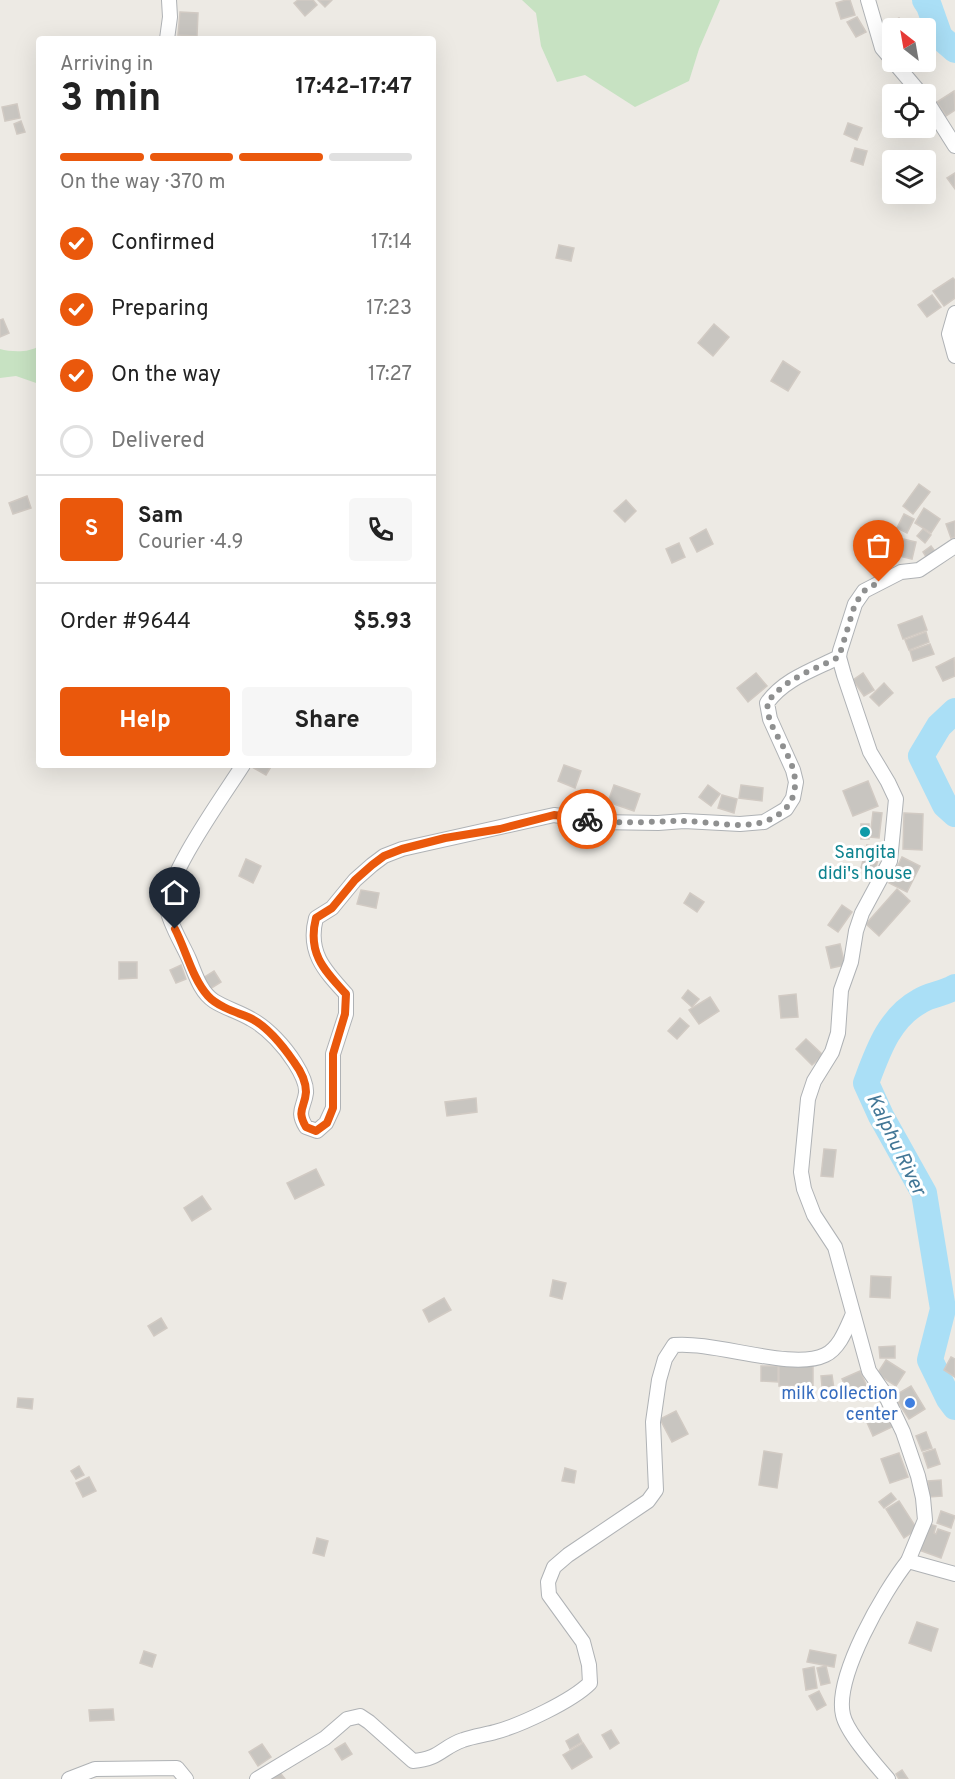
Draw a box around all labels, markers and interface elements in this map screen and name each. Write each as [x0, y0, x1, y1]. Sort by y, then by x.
north arrow [882, 18, 936, 72]
map controls [882, 18, 936, 204]
text: Arriving in [60, 52, 153, 78]
text: 17:42–17:47 [296, 74, 412, 101]
text: 3 min [60, 76, 161, 125]
button: locate [882, 84, 936, 138]
button: layers [882, 150, 936, 204]
text: On the way · 370 m [60, 170, 226, 196]
icon: check [60, 227, 93, 260]
text: Confirmed [111, 230, 215, 257]
text: 17:14 [371, 230, 412, 256]
icon: check [60, 293, 93, 326]
text: Preparing [111, 296, 209, 323]
text: 17:23 [366, 296, 412, 322]
icon: check [60, 359, 93, 392]
text: On the way [111, 362, 221, 389]
text: 17:27 [368, 362, 412, 388]
text: Delivered [111, 428, 205, 455]
button: phone [349, 498, 412, 561]
text: Sam [138, 503, 183, 530]
text: S [85, 516, 98, 543]
pin [853, 520, 904, 582]
icon: bag [862, 529, 895, 562]
text: Courier · 4.9 [138, 530, 243, 556]
text: Order #9644 [60, 609, 191, 636]
text: $5.93 [353, 609, 412, 636]
button: Help [60, 687, 230, 756]
button: Share [242, 687, 412, 756]
courier [557, 789, 617, 849]
icon: bike [571, 803, 604, 836]
marker: Sangita didi's house [858, 825, 872, 839]
place label: Sangita didi's house [818, 842, 912, 886]
pin [149, 867, 200, 929]
icon: home [158, 876, 191, 909]
water label: Kalphu River [859, 1090, 932, 1201]
place label: milk collection center [781, 1383, 898, 1427]
marker: milk collection center [903, 1396, 917, 1410]

